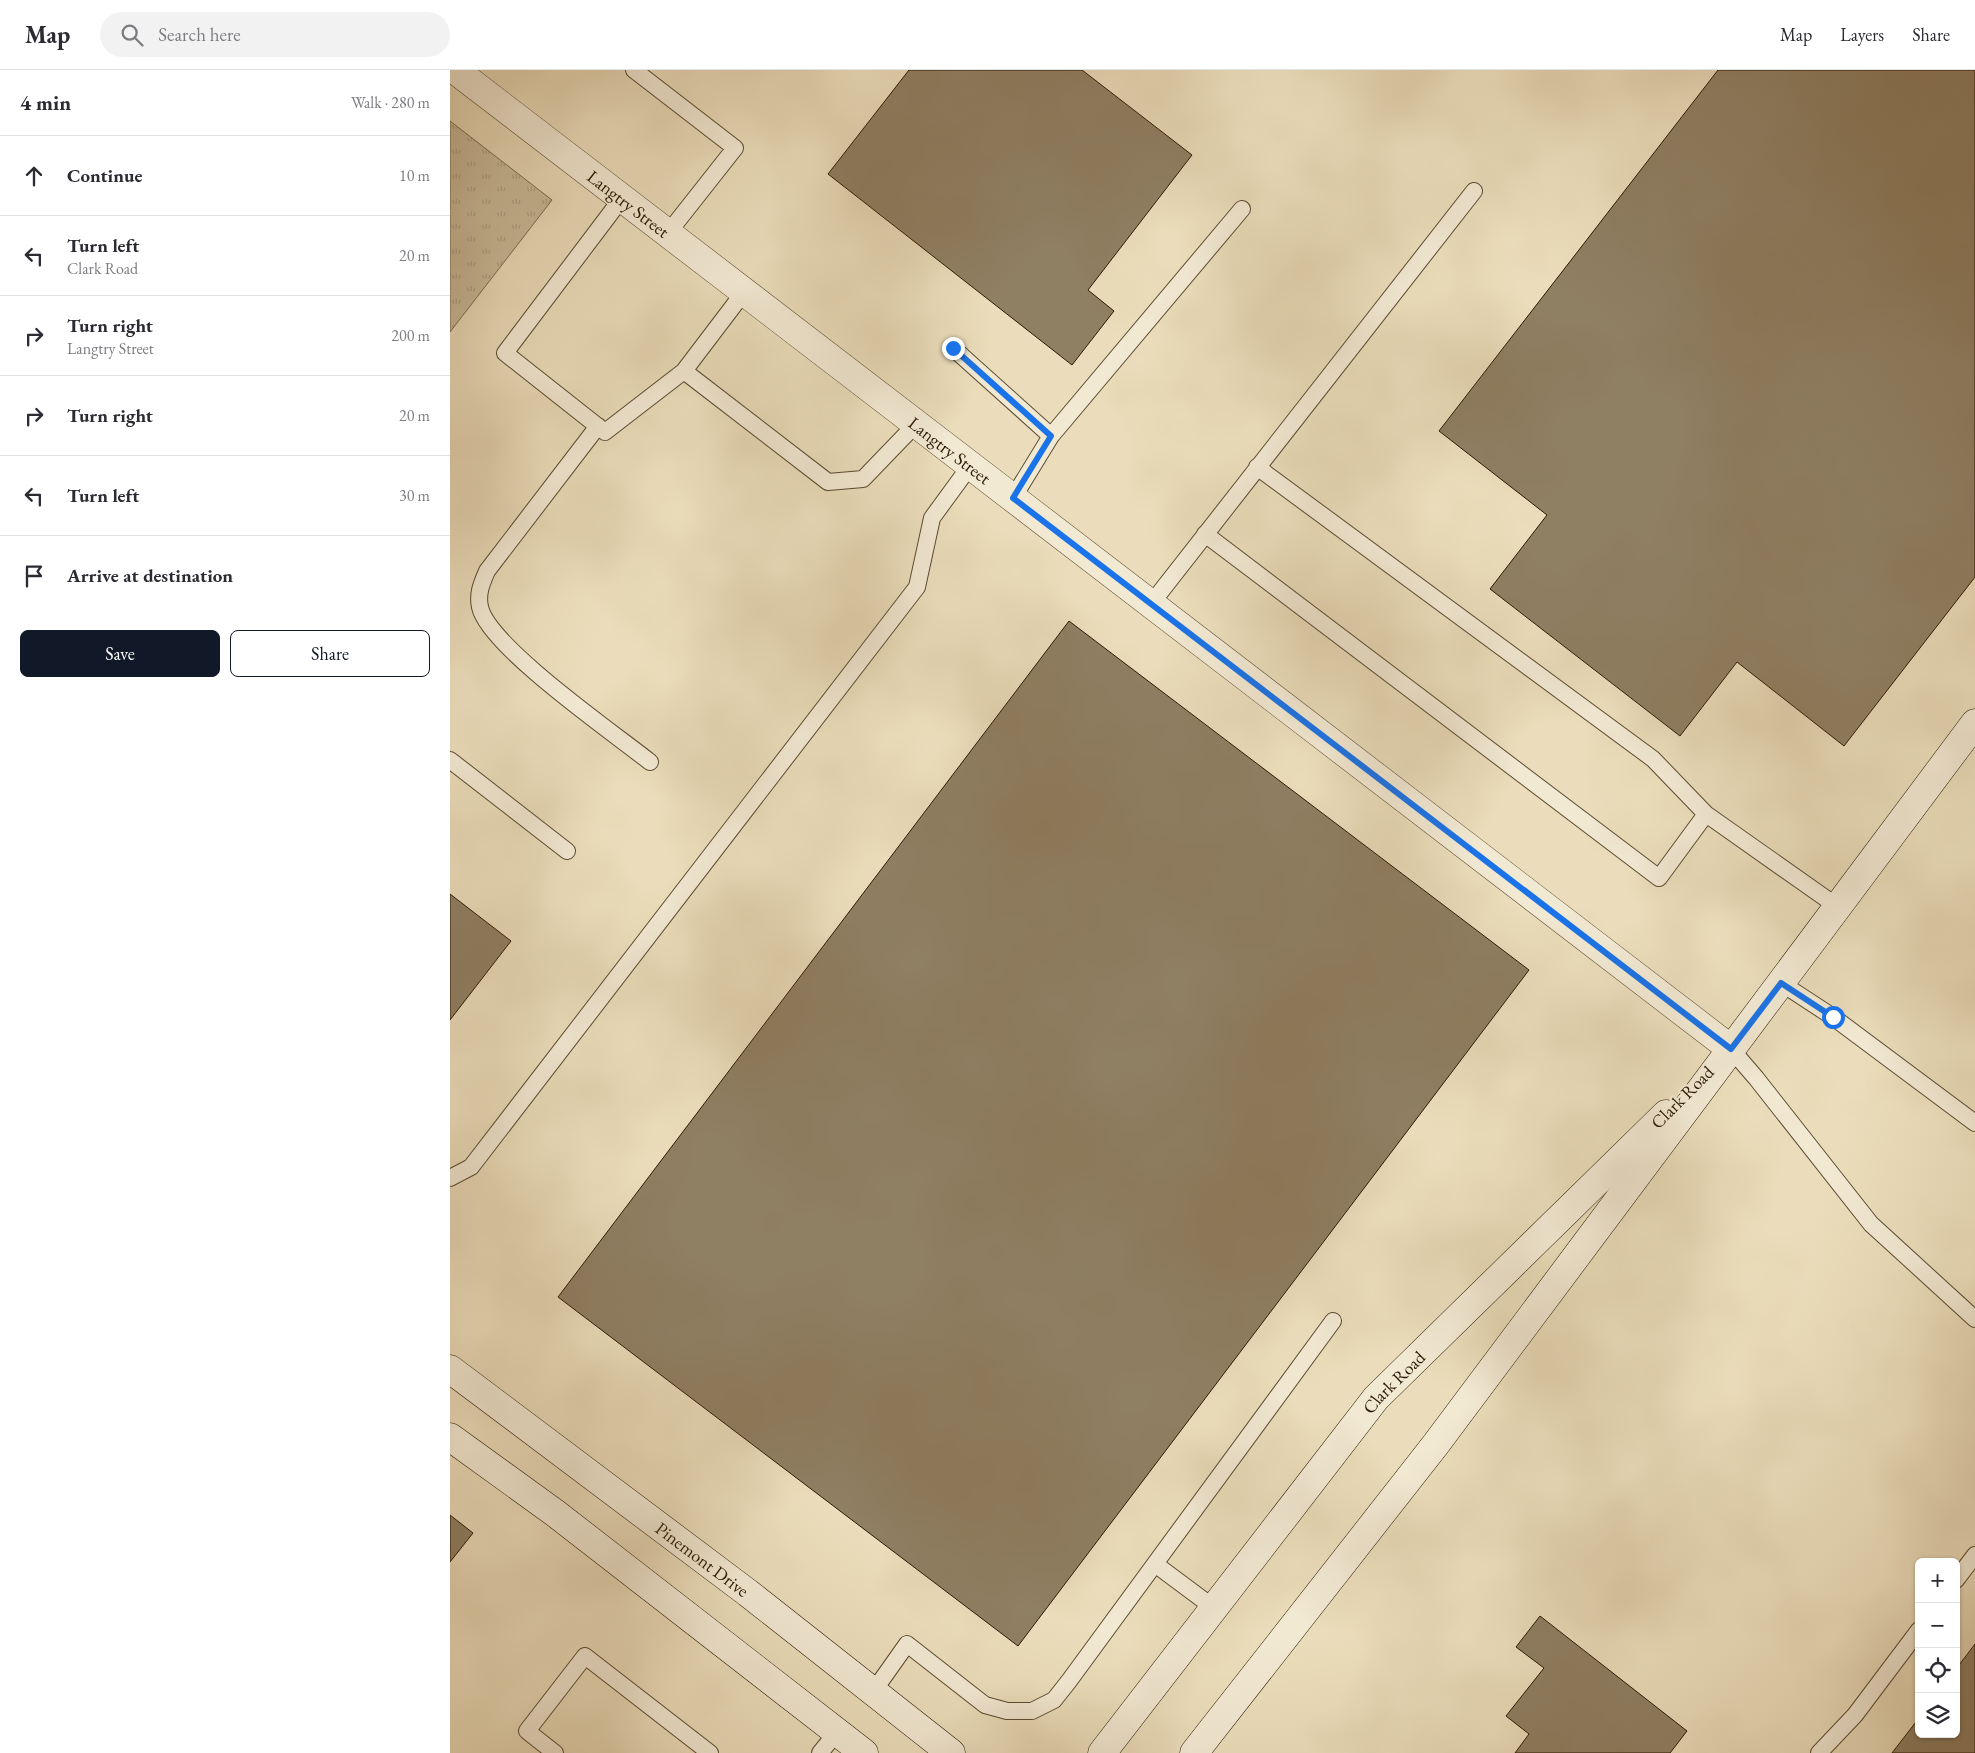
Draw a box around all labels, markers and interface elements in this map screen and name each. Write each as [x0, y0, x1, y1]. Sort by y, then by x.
search box [100, 12, 450, 57]
text: Map [25, 19, 70, 50]
icon: search [118, 21, 146, 49]
text: Search here [158, 22, 241, 47]
text: Map [1780, 23, 1812, 46]
text: Layers [1840, 23, 1884, 46]
text: Share [1912, 23, 1950, 46]
text: 4 min [20, 89, 71, 116]
text: Walk · 280 m [351, 92, 430, 113]
icon: ahead [20, 162, 48, 190]
text: Continue [67, 163, 142, 188]
street label: Langtry Street [583, 164, 675, 242]
text: 10 m [399, 165, 430, 186]
text: Turn left [67, 233, 139, 258]
icon: left [20, 242, 48, 270]
text: 20 m [399, 245, 430, 266]
text: Clark Road [67, 258, 138, 279]
text: Turn right [67, 313, 153, 338]
icon: right [20, 322, 48, 350]
text: 200 m [391, 325, 430, 346]
route end [942, 337, 965, 360]
text: Langtry Street [67, 338, 154, 359]
icon: right [20, 402, 48, 430]
text: Turn right [67, 403, 153, 428]
text: 20 m [399, 405, 430, 426]
street label: Langtry Street [904, 411, 996, 489]
icon: left [20, 482, 48, 510]
text: Turn left [67, 483, 139, 508]
text: 30 m [399, 485, 430, 506]
icon: arrive [20, 562, 48, 590]
text: Arrive at destination [67, 563, 233, 588]
button: Save [20, 630, 220, 677]
button: Share [230, 630, 430, 677]
route start [1822, 1006, 1845, 1029]
street label: Clark Road [1646, 1060, 1719, 1133]
street label: Clark Road [1357, 1345, 1430, 1418]
street label: Pinemont Drive [651, 1516, 754, 1601]
map controls [1915, 1558, 1960, 1738]
button: + [1915, 1558, 1960, 1603]
button: − [1915, 1603, 1960, 1648]
button: locate [1915, 1648, 1960, 1693]
button: layers [1915, 1693, 1960, 1738]

